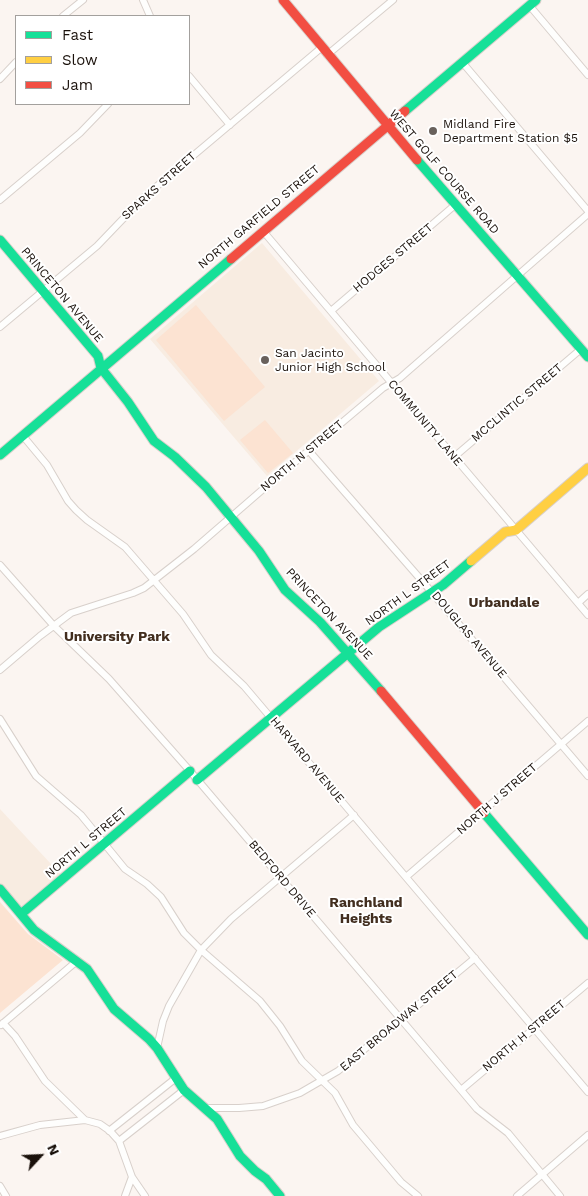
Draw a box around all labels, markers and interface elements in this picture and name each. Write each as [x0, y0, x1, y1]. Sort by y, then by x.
legend [15, 15, 190, 105]
text: Fast [62, 26, 93, 44]
text: Slow [62, 51, 98, 69]
text: Jam [62, 76, 93, 94]
street label: WEST GOLF COURSE ROAD [386, 107, 502, 237]
place label: Midland Fire Department Station $5 [443, 117, 578, 145]
marker: Midland Fire Department Station $5 [427, 125, 439, 137]
street label: SPARKS STREET [119, 149, 199, 223]
street label: NORTH GARFIELD STREET [195, 162, 323, 272]
street label: HODGES STREET [350, 220, 436, 296]
street label: PRINCETON AVENUE [18, 244, 106, 346]
place label: San Jacinto Junior High School [275, 346, 386, 374]
marker: San Jacinto Junior High School [259, 354, 271, 366]
street label: MCCLINTIC STREET [469, 361, 565, 445]
street label: COMMUNITY LANE [385, 377, 465, 469]
street label: NORTH N STREET [258, 417, 346, 495]
street label: NORTH L STREET [362, 557, 454, 629]
street label: PRINCETON AVENUE [283, 565, 375, 663]
street label: DOUGLAS AVENUE [428, 589, 510, 681]
district label: Urbandale [469, 595, 539, 611]
district label: University Park [64, 629, 170, 645]
street label: HARVARD AVENUE [267, 714, 347, 806]
street label: NORTH J STREET [454, 760, 540, 838]
street label: NORTH L STREET [42, 805, 130, 881]
street label: BEDFORD DRIVE [245, 837, 319, 921]
district label: Ranchland Heights [329, 895, 403, 928]
street label: EAST BROADWAY STREET [337, 967, 461, 1075]
street label: NORTH H STREET [480, 997, 568, 1075]
north arrow [15, 1131, 65, 1181]
text: N [44, 1142, 63, 1158]

